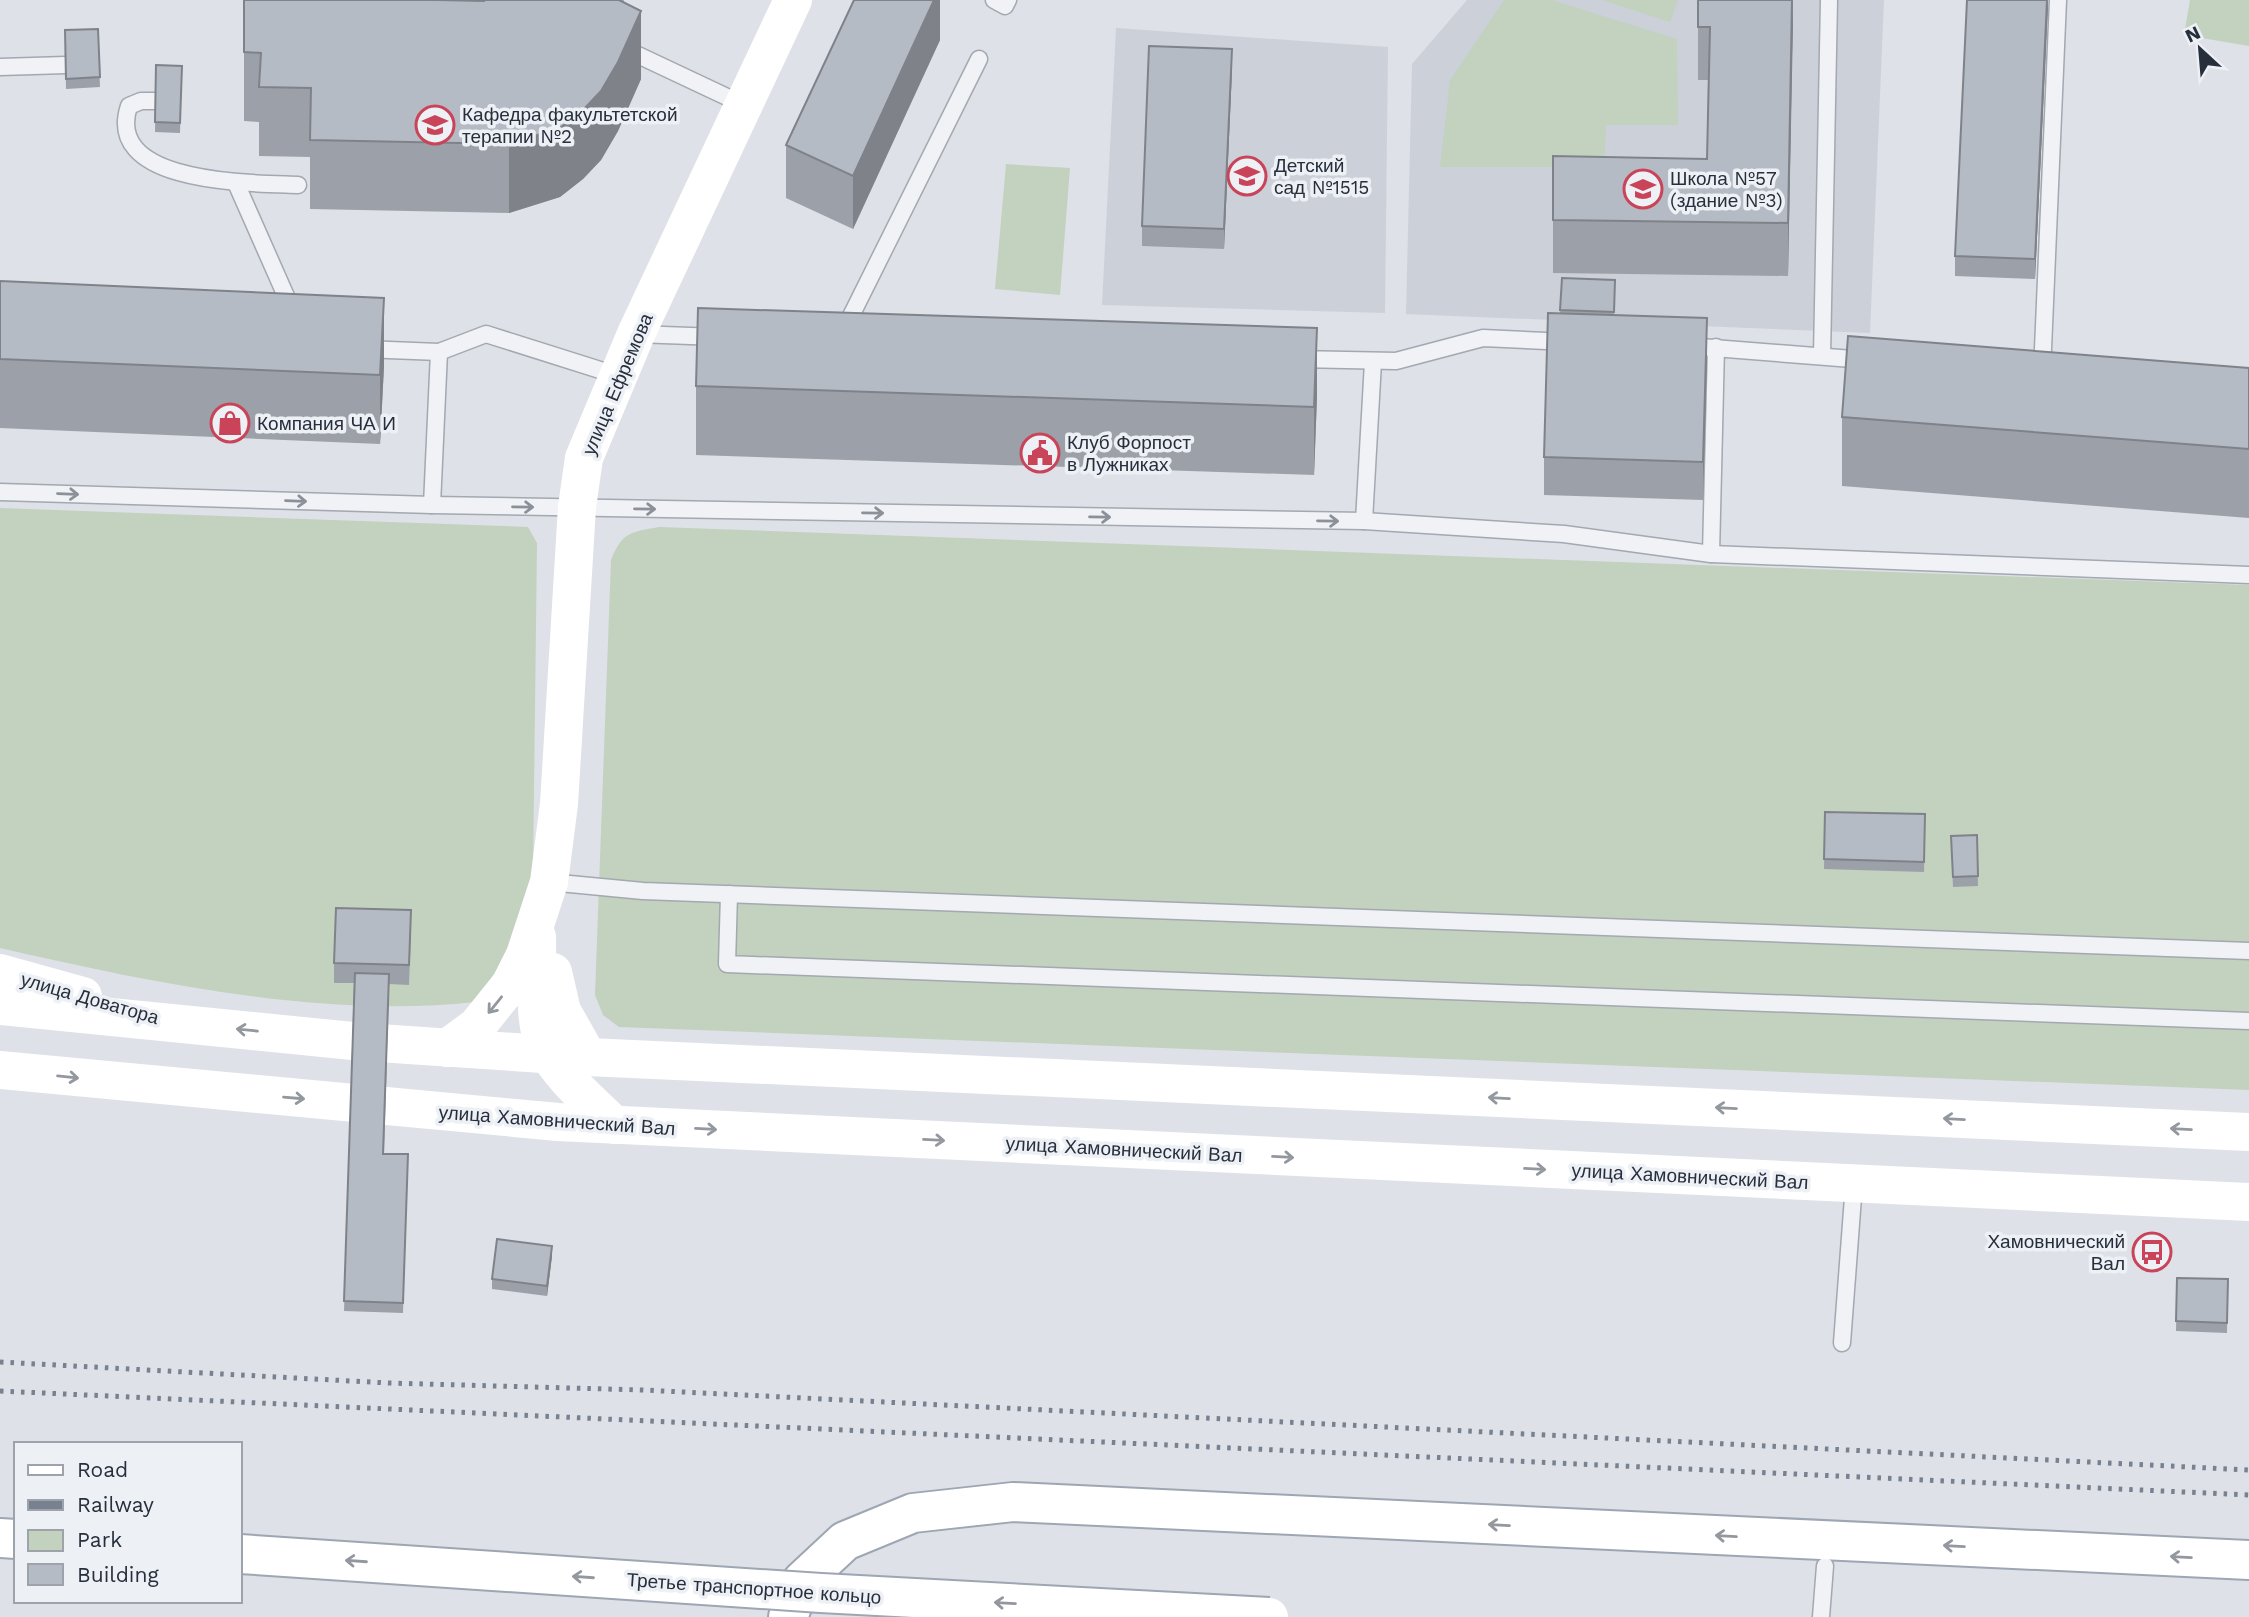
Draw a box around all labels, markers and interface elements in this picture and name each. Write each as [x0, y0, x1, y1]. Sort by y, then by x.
north arrow [2165, 14, 2235, 84]
text: N [2181, 21, 2204, 48]
place label: Кафедра факультетской терапии №2 [462, 103, 678, 148]
school or university icon: Кафедра факультетской терапии №2 [414, 104, 456, 146]
place label: Детский сад №1515 [1274, 154, 1369, 199]
school or university icon: Детский сад №1515 [1226, 155, 1268, 197]
place label: Школа №57 (здание №3) [1670, 167, 1783, 212]
school or university icon: Школа №57 (здание №3) [1622, 168, 1664, 210]
street label: улица Ефремова [577, 309, 658, 459]
shop icon: Компания ЧА И [209, 402, 251, 444]
place label: Компания ЧА И [257, 412, 396, 435]
place label: Клуб Форпост в Лужниках [1067, 431, 1191, 476]
public building icon: Клуб Форпост в Лужниках [1019, 432, 1061, 474]
one-way arrow [56, 487, 79, 501]
one-way arrow [284, 494, 307, 508]
one-way arrow [511, 500, 534, 513]
one-way arrow [633, 502, 656, 516]
one-way arrow [861, 506, 884, 520]
one-way arrow [1088, 510, 1111, 524]
one-way arrow [1316, 514, 1339, 528]
street label: улица Доватора [18, 968, 162, 1029]
one-way arrow [487, 995, 502, 1013]
one-way arrow [236, 1024, 259, 1037]
one-way arrow [56, 1071, 79, 1084]
one-way arrow [283, 1092, 305, 1105]
one-way arrow [1488, 1092, 1511, 1105]
street label: улица Хамовнический Вал [438, 1101, 676, 1140]
one-way arrow [1715, 1102, 1738, 1115]
one-way arrow [1942, 1112, 1965, 1125]
one-way arrow [2170, 1122, 2193, 1135]
one-way arrow [694, 1123, 717, 1136]
street label: улица Хамовнический Вал [1005, 1132, 1243, 1167]
one-way arrow [922, 1134, 945, 1147]
one-way arrow [1271, 1150, 1294, 1163]
street label: улица Хамовнический Вал [1571, 1159, 1809, 1194]
one-way arrow [1523, 1162, 1546, 1175]
place label: Хамовнический Вал [1987, 1230, 2125, 1275]
bus stop icon: Хамовнический Вал [2131, 1231, 2173, 1273]
legend [14, 1442, 242, 1603]
text: Road [77, 1457, 128, 1482]
text: Railway [77, 1492, 154, 1517]
one-way arrow [1488, 1519, 1511, 1532]
text: Park [77, 1527, 122, 1552]
one-way arrow [1715, 1529, 1738, 1542]
one-way arrow [1942, 1540, 1965, 1553]
one-way arrow [2170, 1550, 2193, 1563]
one-way arrow [344, 1555, 367, 1568]
text: Building [77, 1562, 159, 1587]
street label: Третье транспортное кольцо [626, 1568, 882, 1609]
one-way arrow [571, 1570, 594, 1583]
one-way arrow [994, 1596, 1017, 1609]

